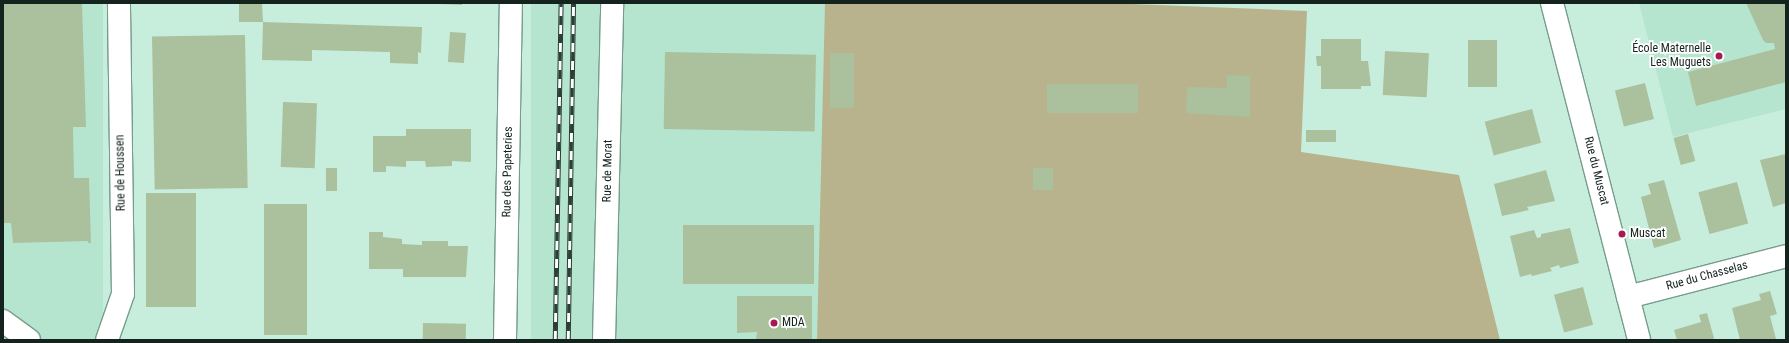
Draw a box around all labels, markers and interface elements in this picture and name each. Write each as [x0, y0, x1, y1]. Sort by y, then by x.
place label: École Maternelle Les Muguets [1632, 42, 1711, 70]
marker: École Maternelle Les Muguets [1714, 51, 1724, 61]
street label: Rue des Papeteries [500, 126, 516, 218]
street label: Rue de Houssen [113, 135, 129, 211]
street label: Rue du Muscat [1581, 135, 1611, 207]
street label: Rue de Morat [600, 140, 616, 202]
place label: Muscat [1630, 227, 1665, 241]
marker: Muscat [1617, 229, 1627, 239]
street label: Rue du Chasselas [1665, 258, 1749, 294]
place label: MDA [782, 316, 805, 330]
marker: MDA [769, 318, 779, 328]

